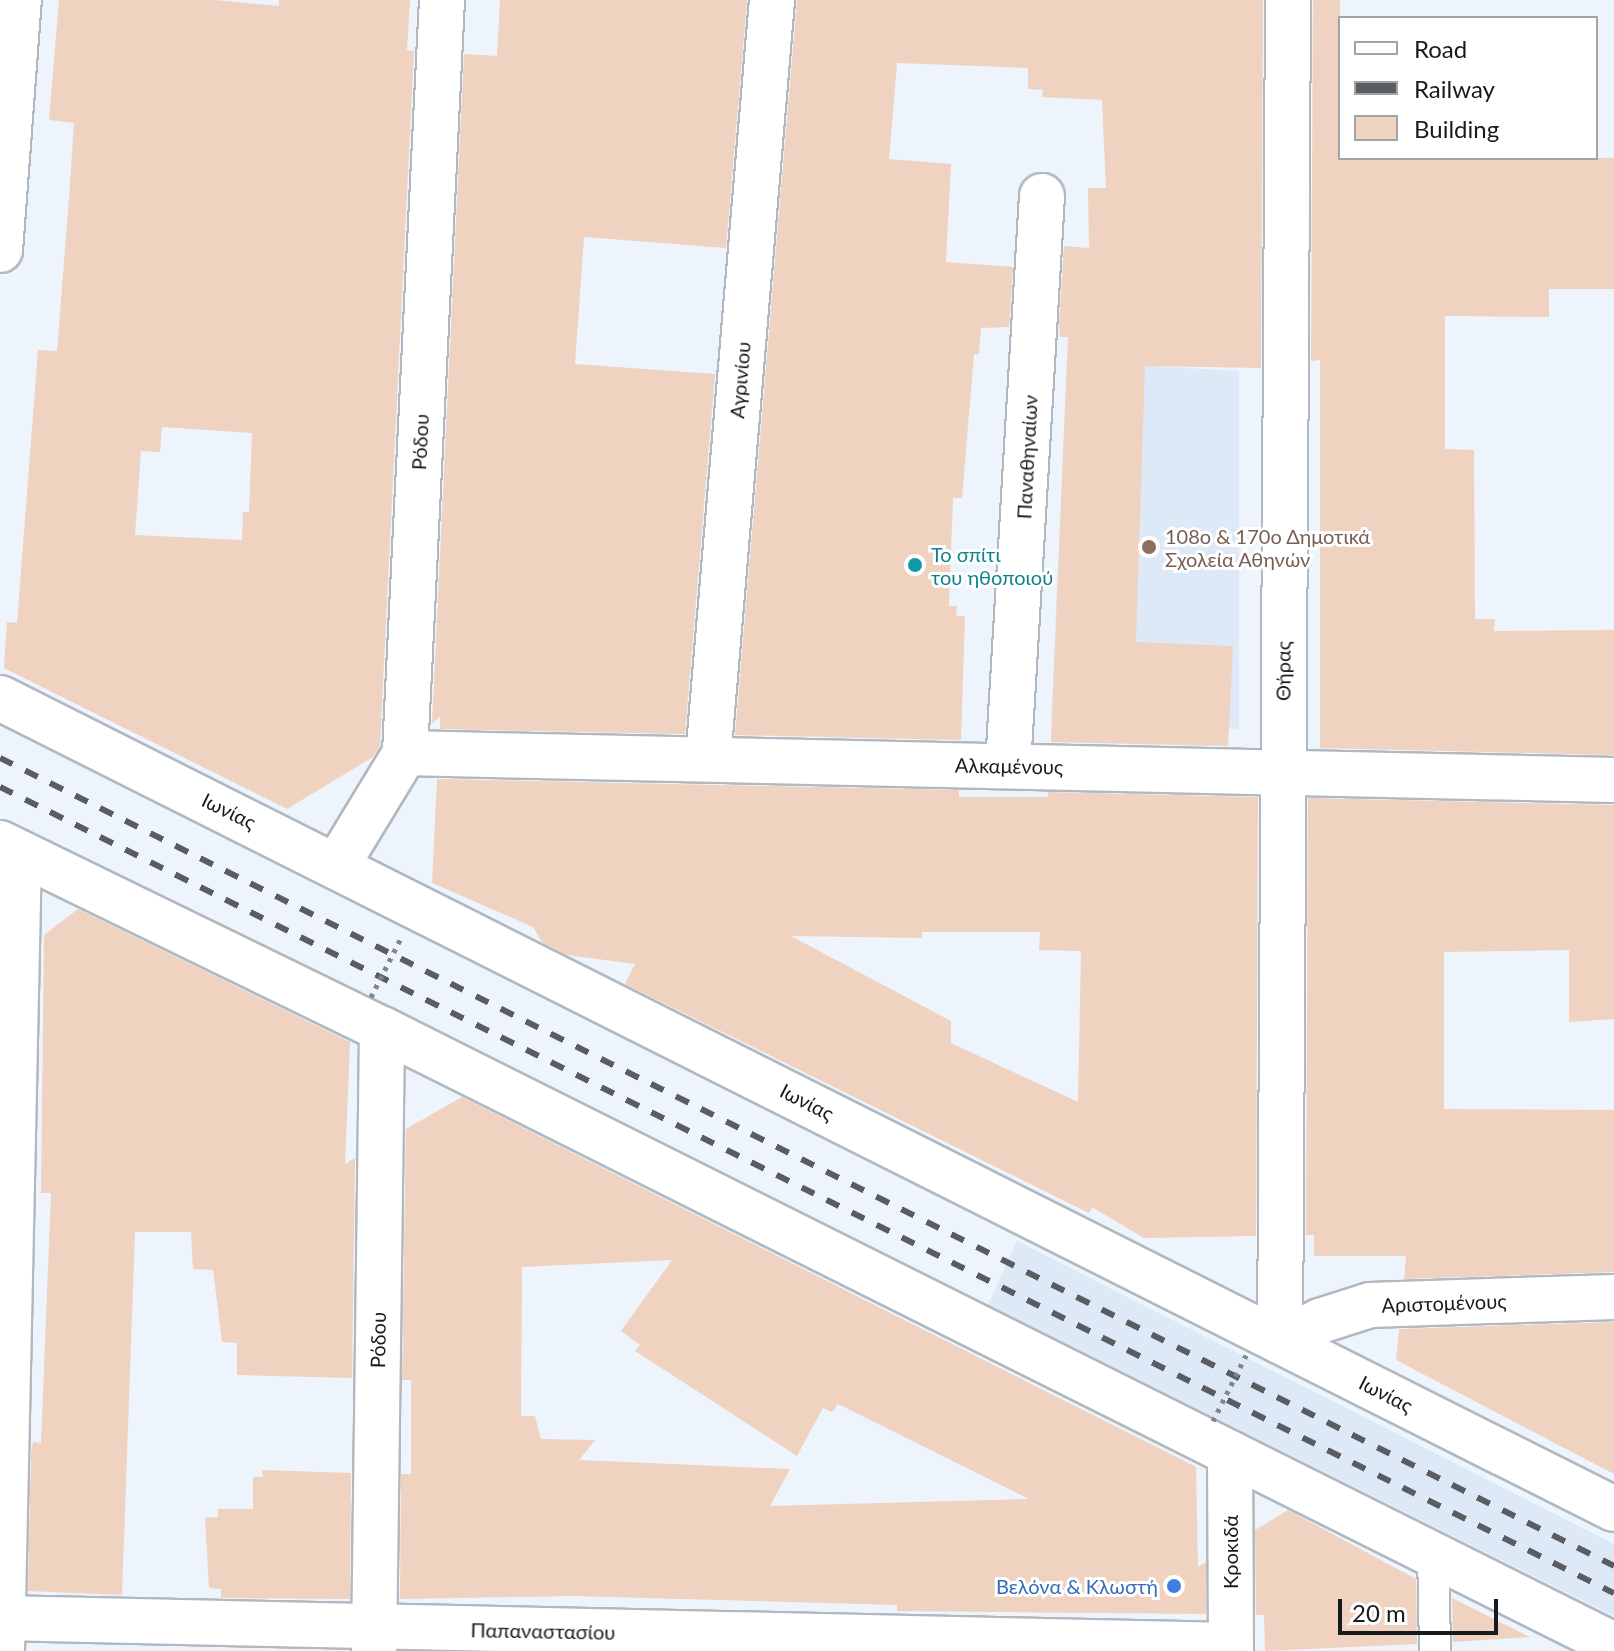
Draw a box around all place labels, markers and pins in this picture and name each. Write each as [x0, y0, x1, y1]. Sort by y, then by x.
place label: 108ο & 170ο Δημοτικά Σχολεία Αθηνών [1165, 524, 1371, 571]
marker: 108ο & 170ο Δημοτικά Σχολεία Αθηνών [1140, 538, 1158, 556]
place label: Το σπίτι του ηθοποιού [931, 542, 1053, 589]
marker: Το σπίτι του ηθοποιού [906, 556, 924, 574]
place label: Βελόνα & Κλωστή [996, 1574, 1158, 1598]
marker: Βελόνα & Κλωστή [1165, 1577, 1183, 1595]

